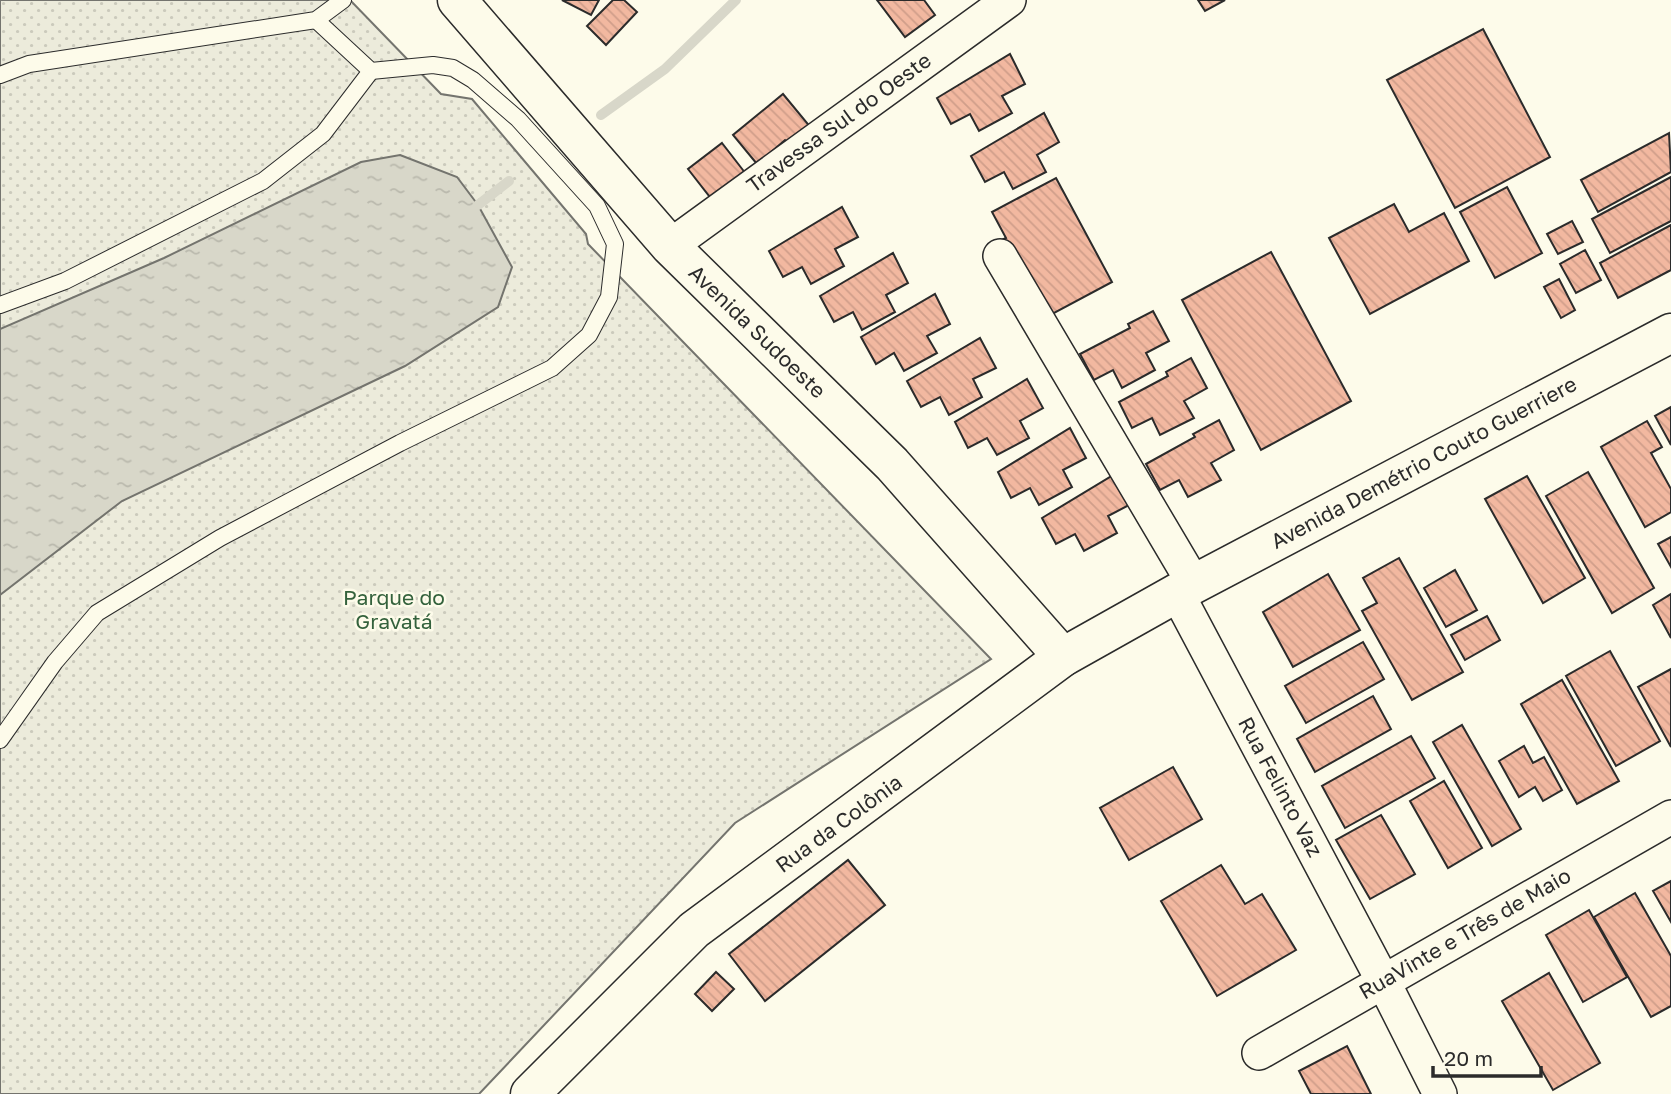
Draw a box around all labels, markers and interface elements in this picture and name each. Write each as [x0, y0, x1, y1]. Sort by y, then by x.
street label: Travessa Sul do Oeste [741, 46, 936, 198]
street label: Avenida Sudoeste [684, 259, 832, 403]
street label: Avenida Demétrio Couto Guerriere [1266, 370, 1581, 554]
park label: Parque do Gravatá [343, 584, 445, 634]
street label: Rua Felinto Vaz [1233, 712, 1329, 861]
street label: Rua da Colônia [770, 769, 907, 878]
street label: RuaVinte e Três de Maio [1354, 862, 1575, 1004]
scale bar [1433, 1034, 1542, 1078]
text: 20 m [1444, 1045, 1493, 1071]

